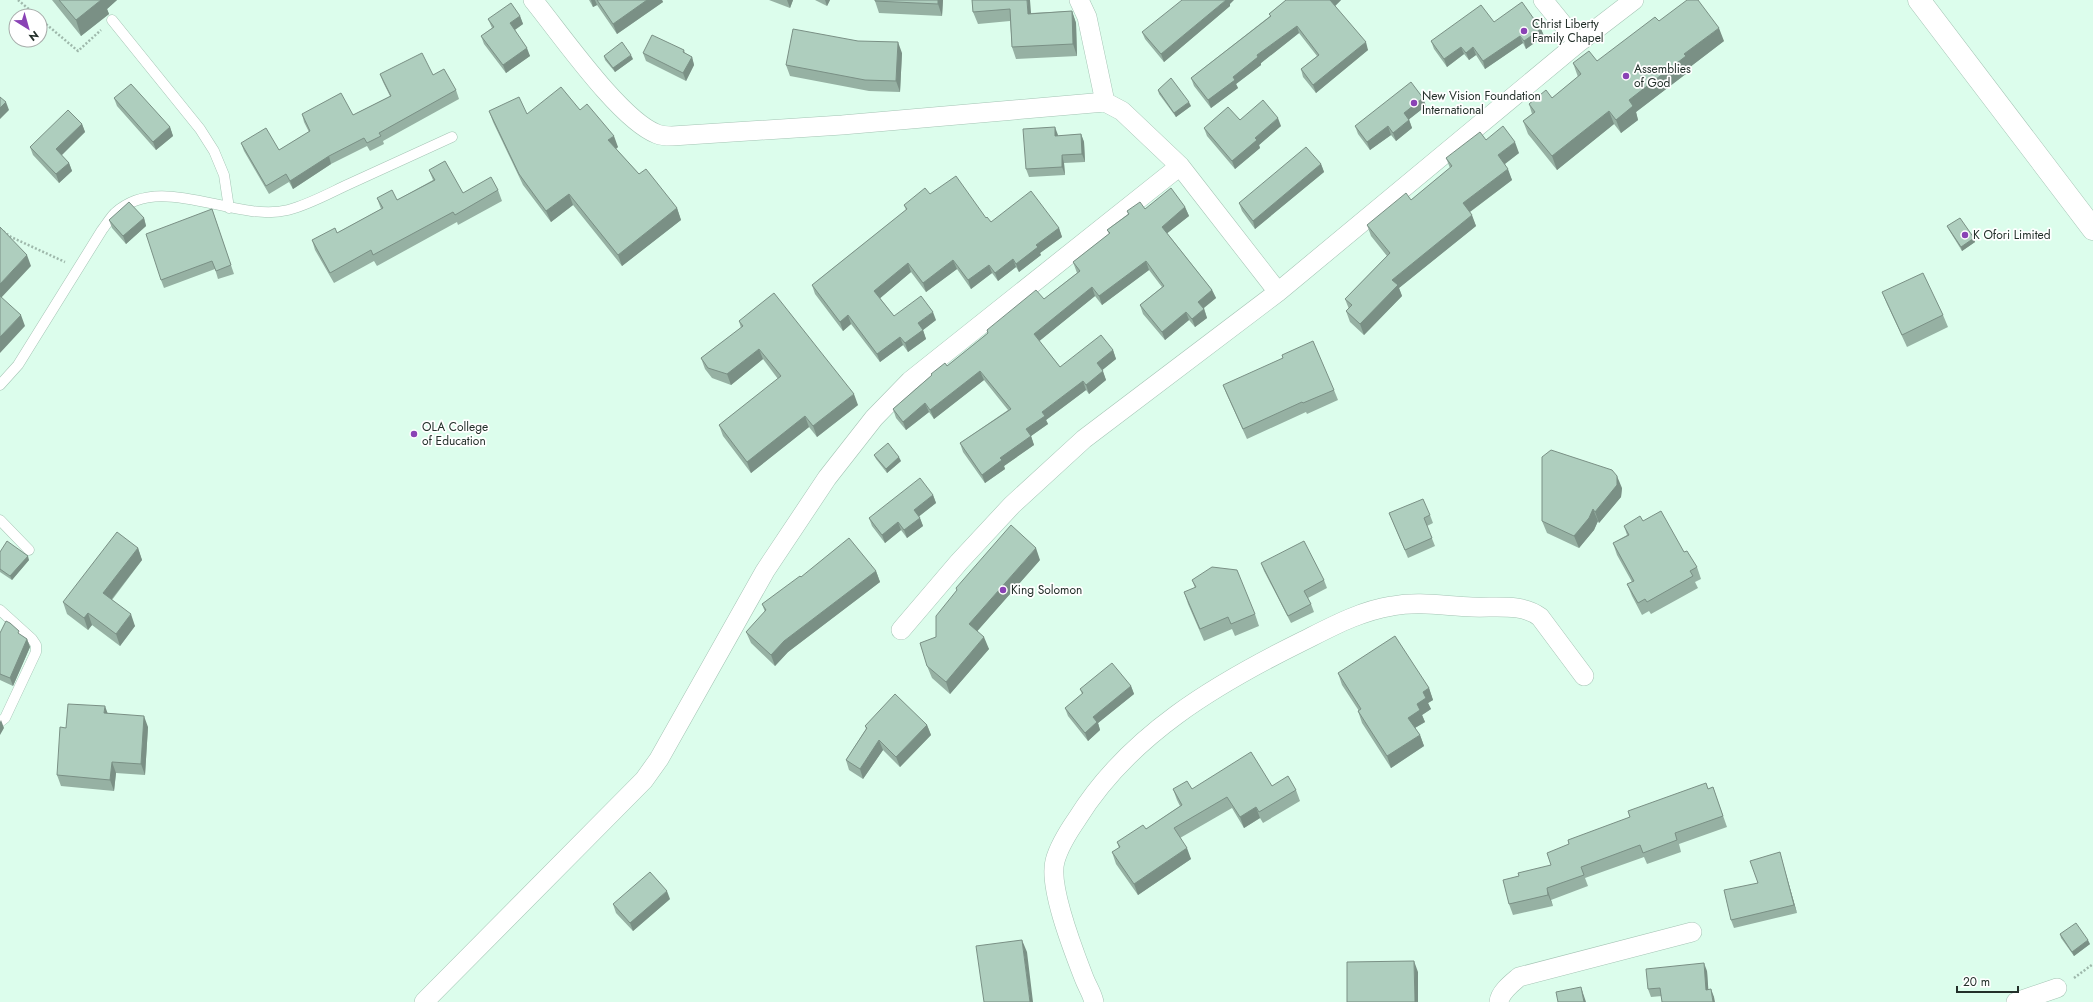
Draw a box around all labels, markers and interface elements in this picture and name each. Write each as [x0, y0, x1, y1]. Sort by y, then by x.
north arrow [8, 8, 48, 48]
place label: Christ Liberty Family Chapel [1532, 15, 1604, 47]
marker: Christ Liberty Family Chapel [1519, 26, 1529, 36]
text: N [26, 27, 42, 45]
place label: Assemblies of God [1634, 60, 1691, 92]
marker: Assemblies of God [1621, 71, 1631, 81]
place label: New Vision Foundation International [1422, 87, 1541, 119]
marker: New Vision Foundation International [1409, 98, 1419, 108]
place label: K Ofori Limited [1973, 226, 2051, 244]
marker: K Ofori Limited [1960, 230, 1970, 240]
place label: OLA College of Education [422, 418, 488, 450]
marker: OLA College of Education [409, 429, 419, 439]
place label: King Solomon [1011, 581, 1082, 599]
marker: King Solomon [998, 585, 1008, 595]
scale bar [1957, 968, 2018, 994]
text: 20 m [1963, 973, 1990, 991]

